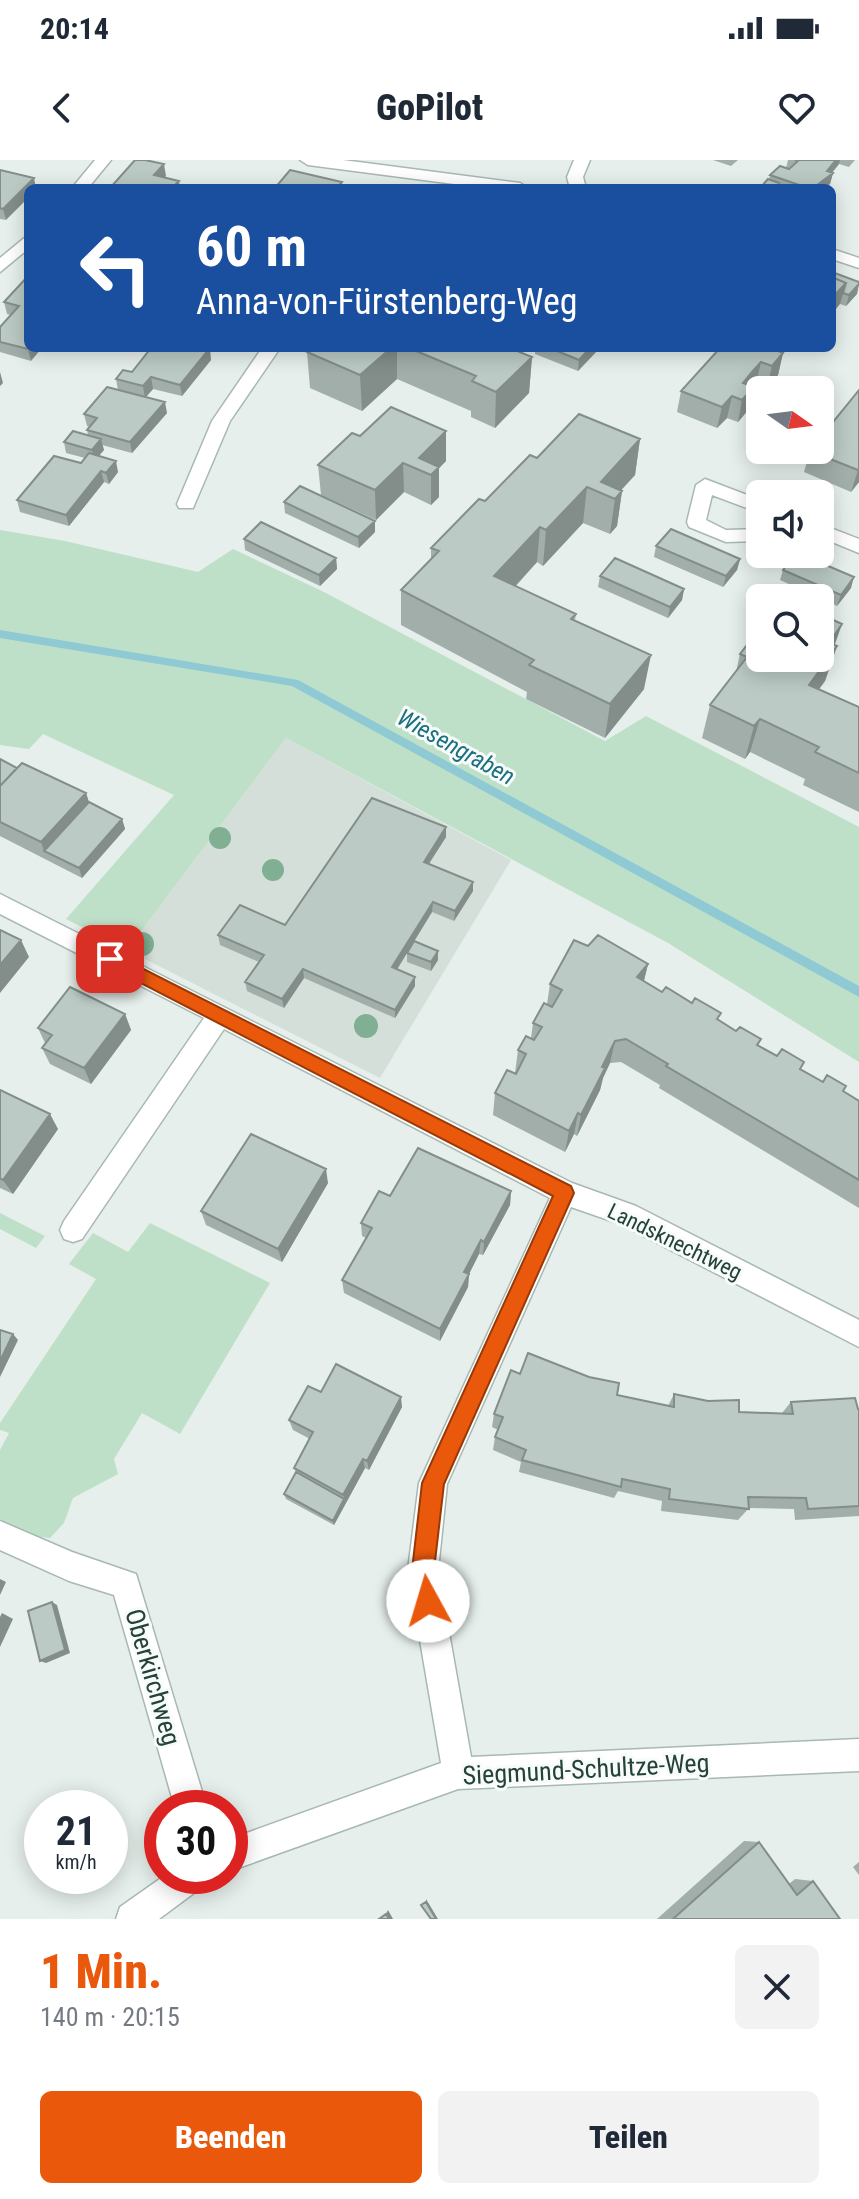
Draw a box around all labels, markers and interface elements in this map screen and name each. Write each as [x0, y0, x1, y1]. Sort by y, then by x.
text: 20:14 [40, 11, 109, 46]
icon: back [40, 86, 84, 130]
icon: heart [775, 86, 819, 130]
text: GoPilot [376, 87, 483, 129]
text: 60 m [196, 214, 307, 280]
icon: left [64, 216, 168, 320]
text: Anna-von-Fürstenberg-Weg [196, 281, 578, 323]
north arrow [746, 376, 834, 464]
map controls [746, 376, 834, 672]
button: sound [746, 480, 834, 568]
button: search [746, 584, 834, 672]
water label: Wiesengraben [392, 703, 520, 791]
pin [76, 925, 144, 993]
icon: arrive [88, 937, 132, 981]
street label: Landsknechtweg [604, 1198, 746, 1285]
position arrow [386, 1559, 470, 1643]
street label: Oberkirchweg [119, 1605, 187, 1749]
street label: Siegmund-Schultze-Weg [462, 1748, 710, 1790]
speed limit sign: 30 [144, 1790, 248, 1894]
text: 21 [56, 1808, 96, 1855]
text: km/h [55, 1850, 97, 1874]
text: 1 Min. [40, 1943, 162, 2000]
button: close [735, 1945, 819, 2029]
text: 140 m · 20:15 [40, 2002, 180, 2032]
button: Beenden [40, 2091, 422, 2183]
button: Teilen [438, 2091, 819, 2183]

